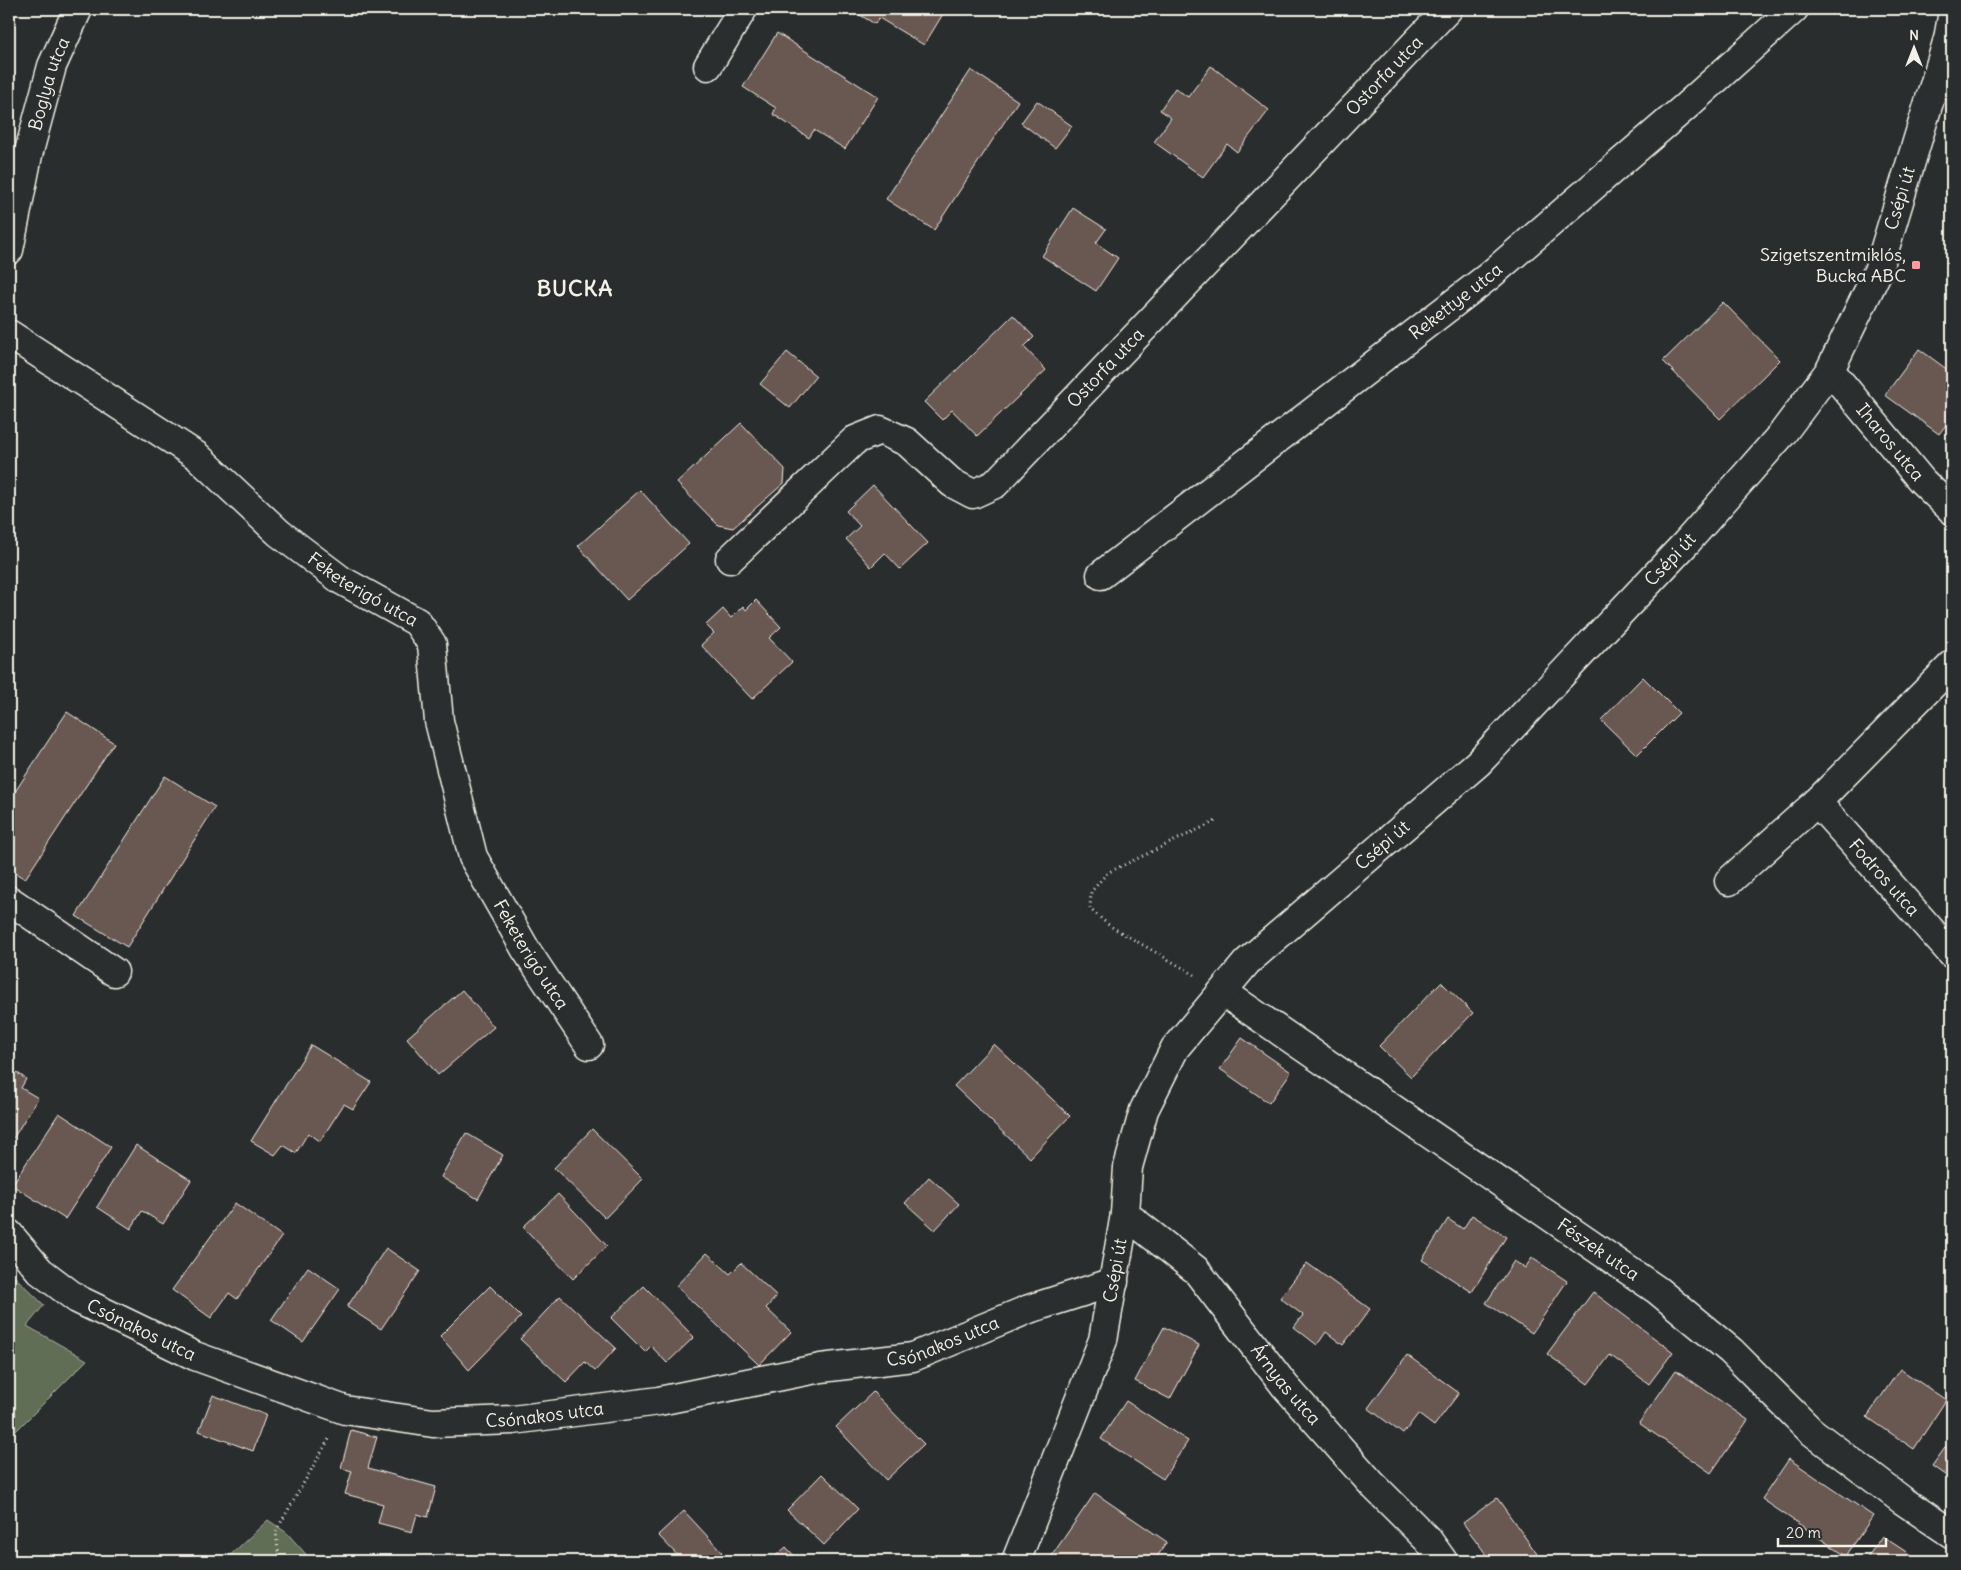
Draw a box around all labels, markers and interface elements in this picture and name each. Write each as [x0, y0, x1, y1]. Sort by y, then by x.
north arrow [1888, 22, 1938, 72]
text: N [1909, 26, 1919, 44]
street label: Ostorfa utca [1341, 31, 1427, 120]
street label: Boglya utca [23, 33, 75, 133]
street label: Csépi út [1879, 164, 1920, 233]
place label: Szigetszentmiklós, Bucka ABC [1760, 243, 1906, 287]
street label: Rekettye utca [1404, 258, 1507, 344]
marker: Szigetszentmiklós, Bucka ABC [1910, 259, 1922, 271]
district label: BUCKA [537, 274, 613, 302]
street label: Ostorfa utca [1062, 323, 1149, 413]
street label: Iharos utca [1851, 398, 1929, 486]
street label: Csépi út [1639, 528, 1701, 591]
street label: Feketerigó utca [303, 547, 422, 631]
street label: Csépi út [1350, 815, 1414, 875]
street label: Fodros utca [1844, 834, 1925, 921]
street label: Feketerigó utca [489, 895, 574, 1014]
street label: Fészek utca [1553, 1213, 1644, 1285]
street label: Csépi út [1098, 1236, 1132, 1304]
street label: Csónakos utca [83, 1293, 200, 1366]
street label: Csónakos utca [885, 1311, 1002, 1371]
street label: Árnyas utca [1246, 1339, 1326, 1430]
street label: Csónakos utca [485, 1396, 605, 1432]
scale bar [1778, 1515, 1886, 1547]
text: 20 m [1786, 1523, 1821, 1542]

